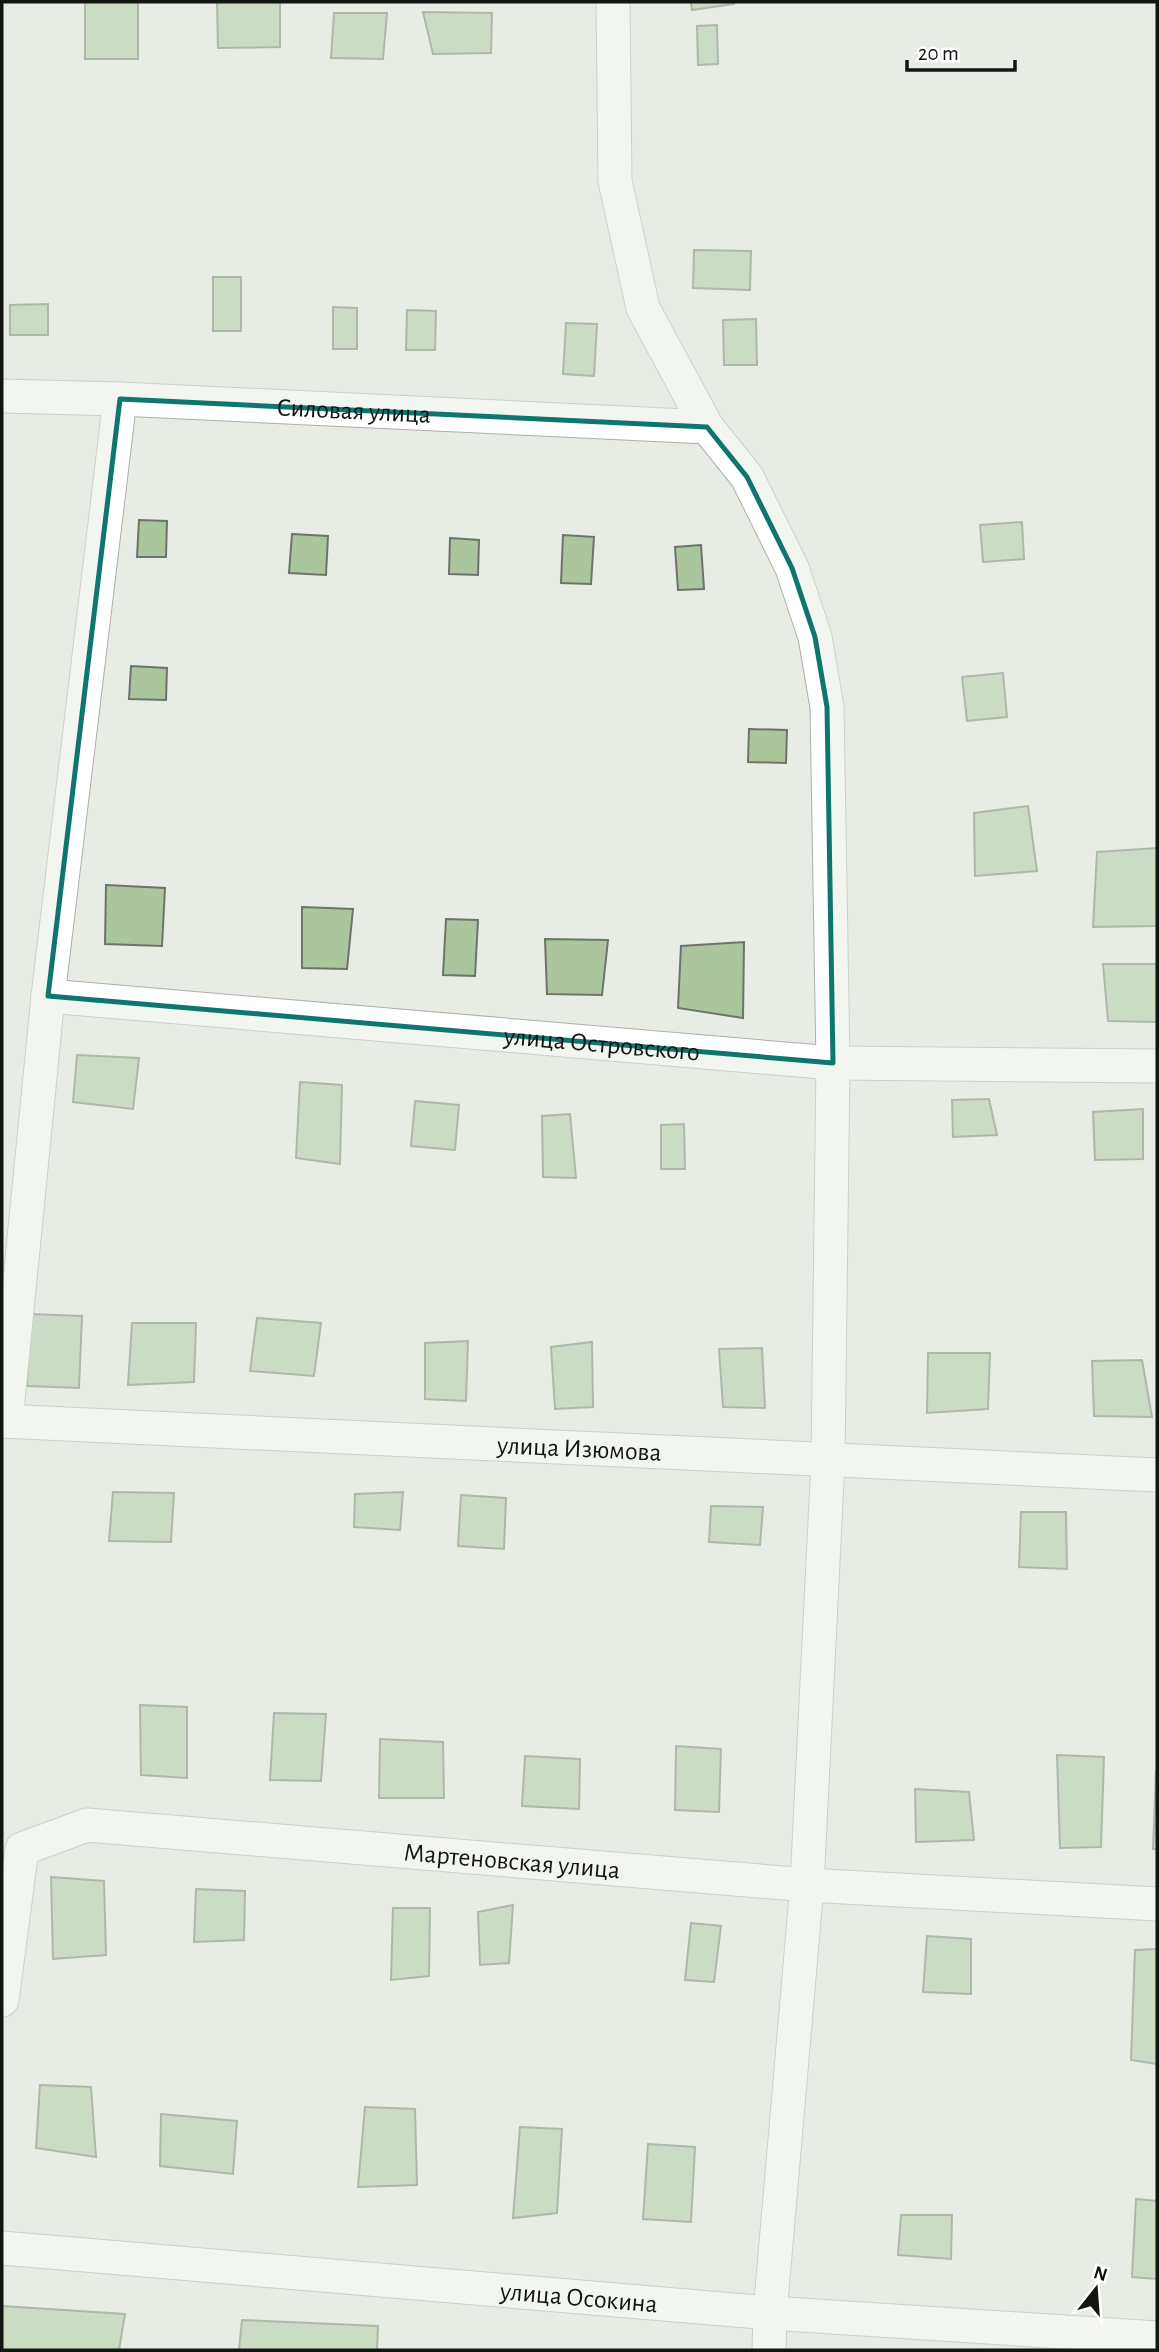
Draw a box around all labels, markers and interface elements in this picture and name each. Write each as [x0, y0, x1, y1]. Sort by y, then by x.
scale bar [907, 28, 1016, 72]
text: 20 m [918, 43, 959, 64]
street label: Силовая улица [276, 394, 432, 428]
street label: улица Островского [502, 1023, 701, 1066]
street label: улица Изюмова [496, 1432, 662, 1466]
street label: Мартеновская улица [403, 1839, 621, 1883]
north arrow [1061, 2254, 1131, 2324]
text: N [1091, 2263, 1110, 2285]
street label: улица Осокина [498, 2278, 659, 2317]

